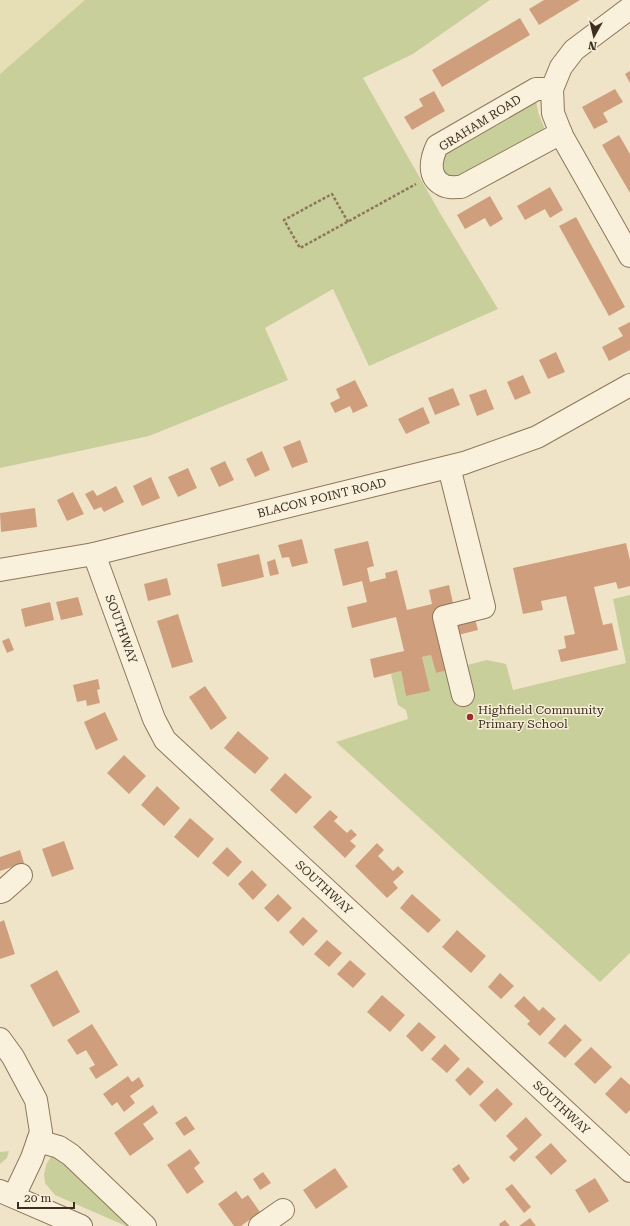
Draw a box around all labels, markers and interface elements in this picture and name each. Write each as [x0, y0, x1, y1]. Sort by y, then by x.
north arrow [574, 16, 614, 56]
text: N [587, 38, 598, 52]
street label: GRAHAM ROAD [436, 92, 524, 154]
street label: BLACON POINT ROAD [256, 475, 388, 521]
street label: SOUTHWAY [102, 593, 141, 666]
place label: Highfield Community Primary School [478, 703, 605, 731]
marker: Highfield Community Primary School [465, 712, 475, 722]
street label: SOUTHWAY [293, 858, 356, 918]
street label: SOUTHWAY [530, 1078, 593, 1138]
scale bar [18, 1184, 74, 1210]
text: 20 m [24, 1191, 51, 1205]

